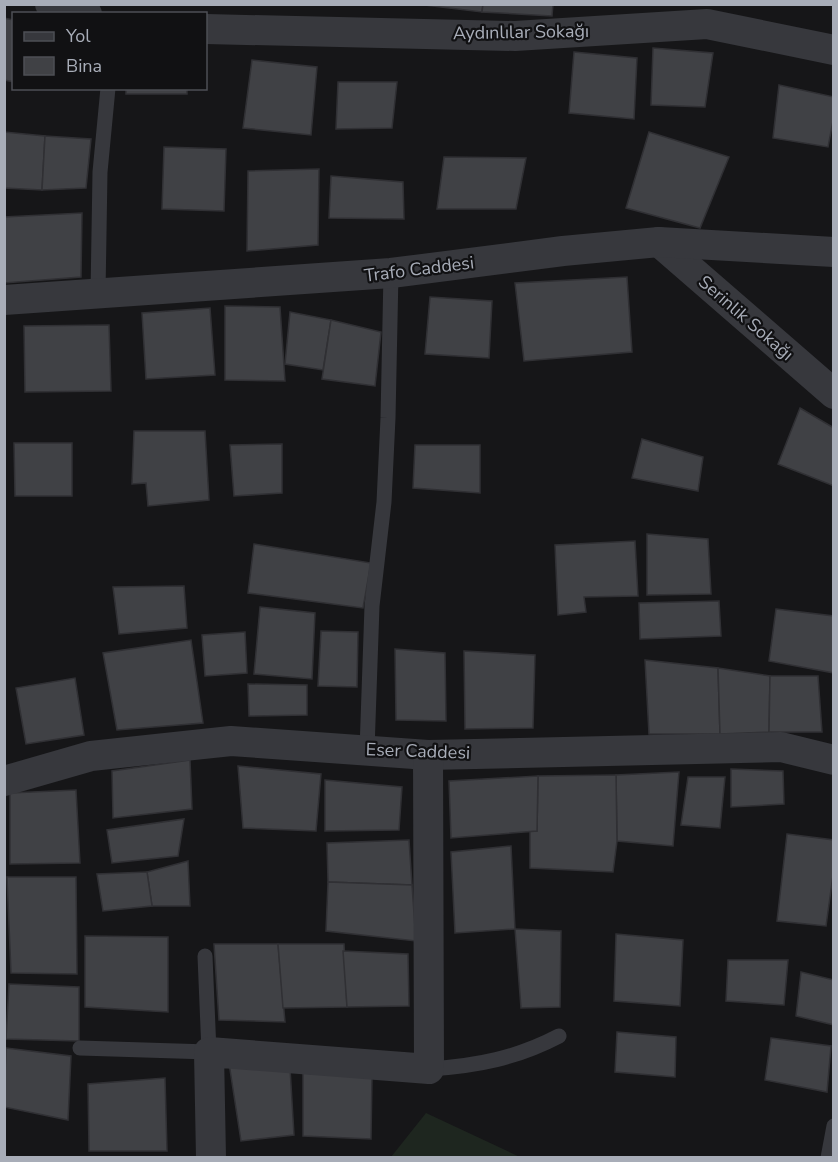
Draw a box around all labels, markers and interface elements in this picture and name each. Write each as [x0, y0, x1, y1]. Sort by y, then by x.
legend [12, 12, 207, 90]
street label: Aydınlılar Sokağı [453, 19, 589, 45]
text: Yol [65, 24, 91, 48]
text: Bina [66, 54, 102, 78]
street label: Trafo Caddesi [363, 250, 475, 288]
street label: Serinlik Sokağı [693, 270, 799, 366]
street label: Eser Caddesi [365, 737, 471, 765]

